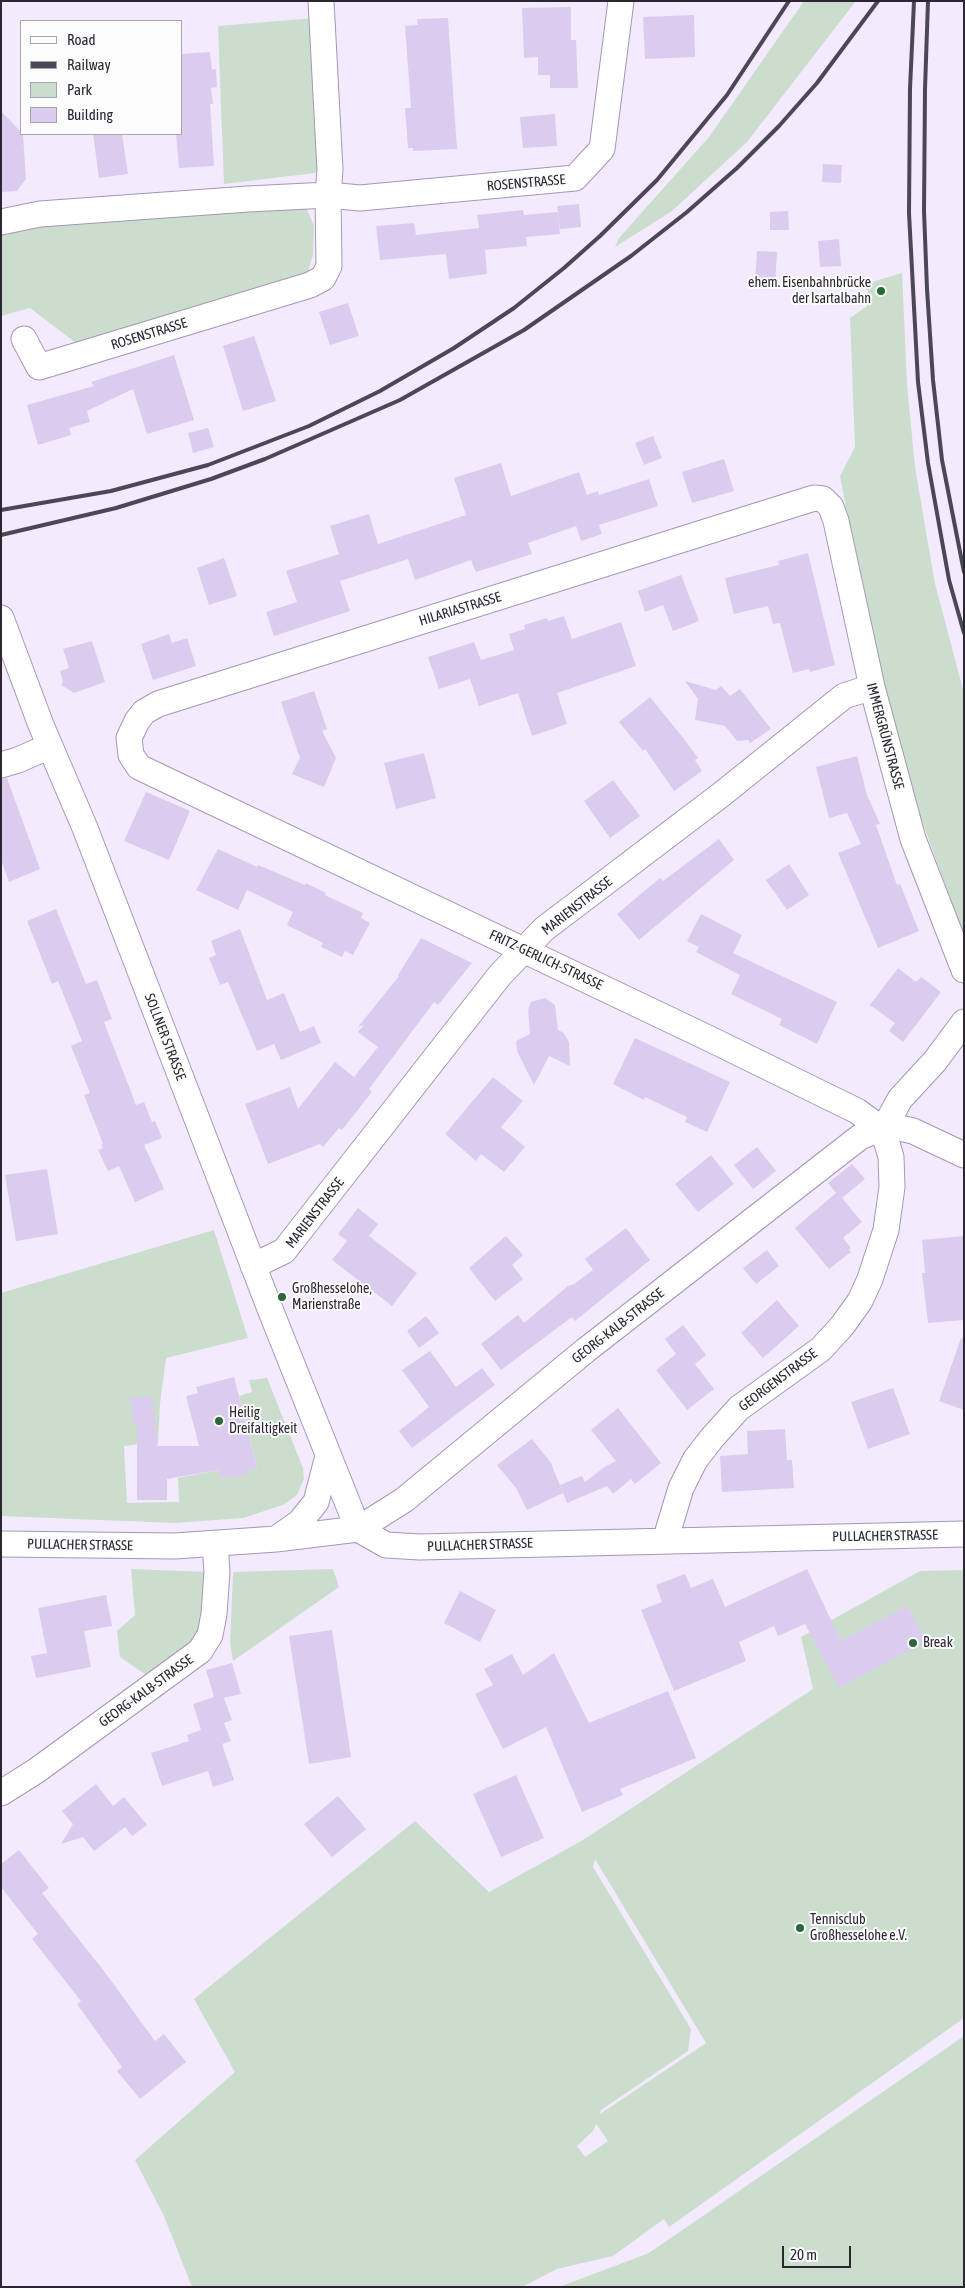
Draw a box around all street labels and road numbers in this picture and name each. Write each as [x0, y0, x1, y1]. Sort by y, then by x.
street label: ROSENSTRASSE [486, 171, 566, 195]
street label: ROSENSTRASSE [109, 314, 189, 354]
street label: HILARIASTRASSE [417, 589, 503, 629]
street label: IMMERGRÜNSTRASSE [863, 681, 907, 791]
street label: MARIENSTRASSE [538, 873, 616, 939]
street label: FRITZ-GERLICH-STRASSE [487, 926, 605, 994]
street label: SOLLNER STRASSE [141, 991, 189, 1083]
street label: MARIENSTRASSE [282, 1174, 348, 1252]
street label: GEORG-KALB-STRASSE [569, 1285, 667, 1367]
street label: GEORGENSTRASSE [736, 1345, 820, 1415]
street label: PULLACHER STRASSE [832, 1527, 938, 1545]
street label: PULLACHER STRASSE [427, 1535, 533, 1555]
street label: PULLACHER STRASSE [27, 1536, 133, 1554]
street label: GEORG-KALB-STRASSE [96, 1651, 196, 1731]

